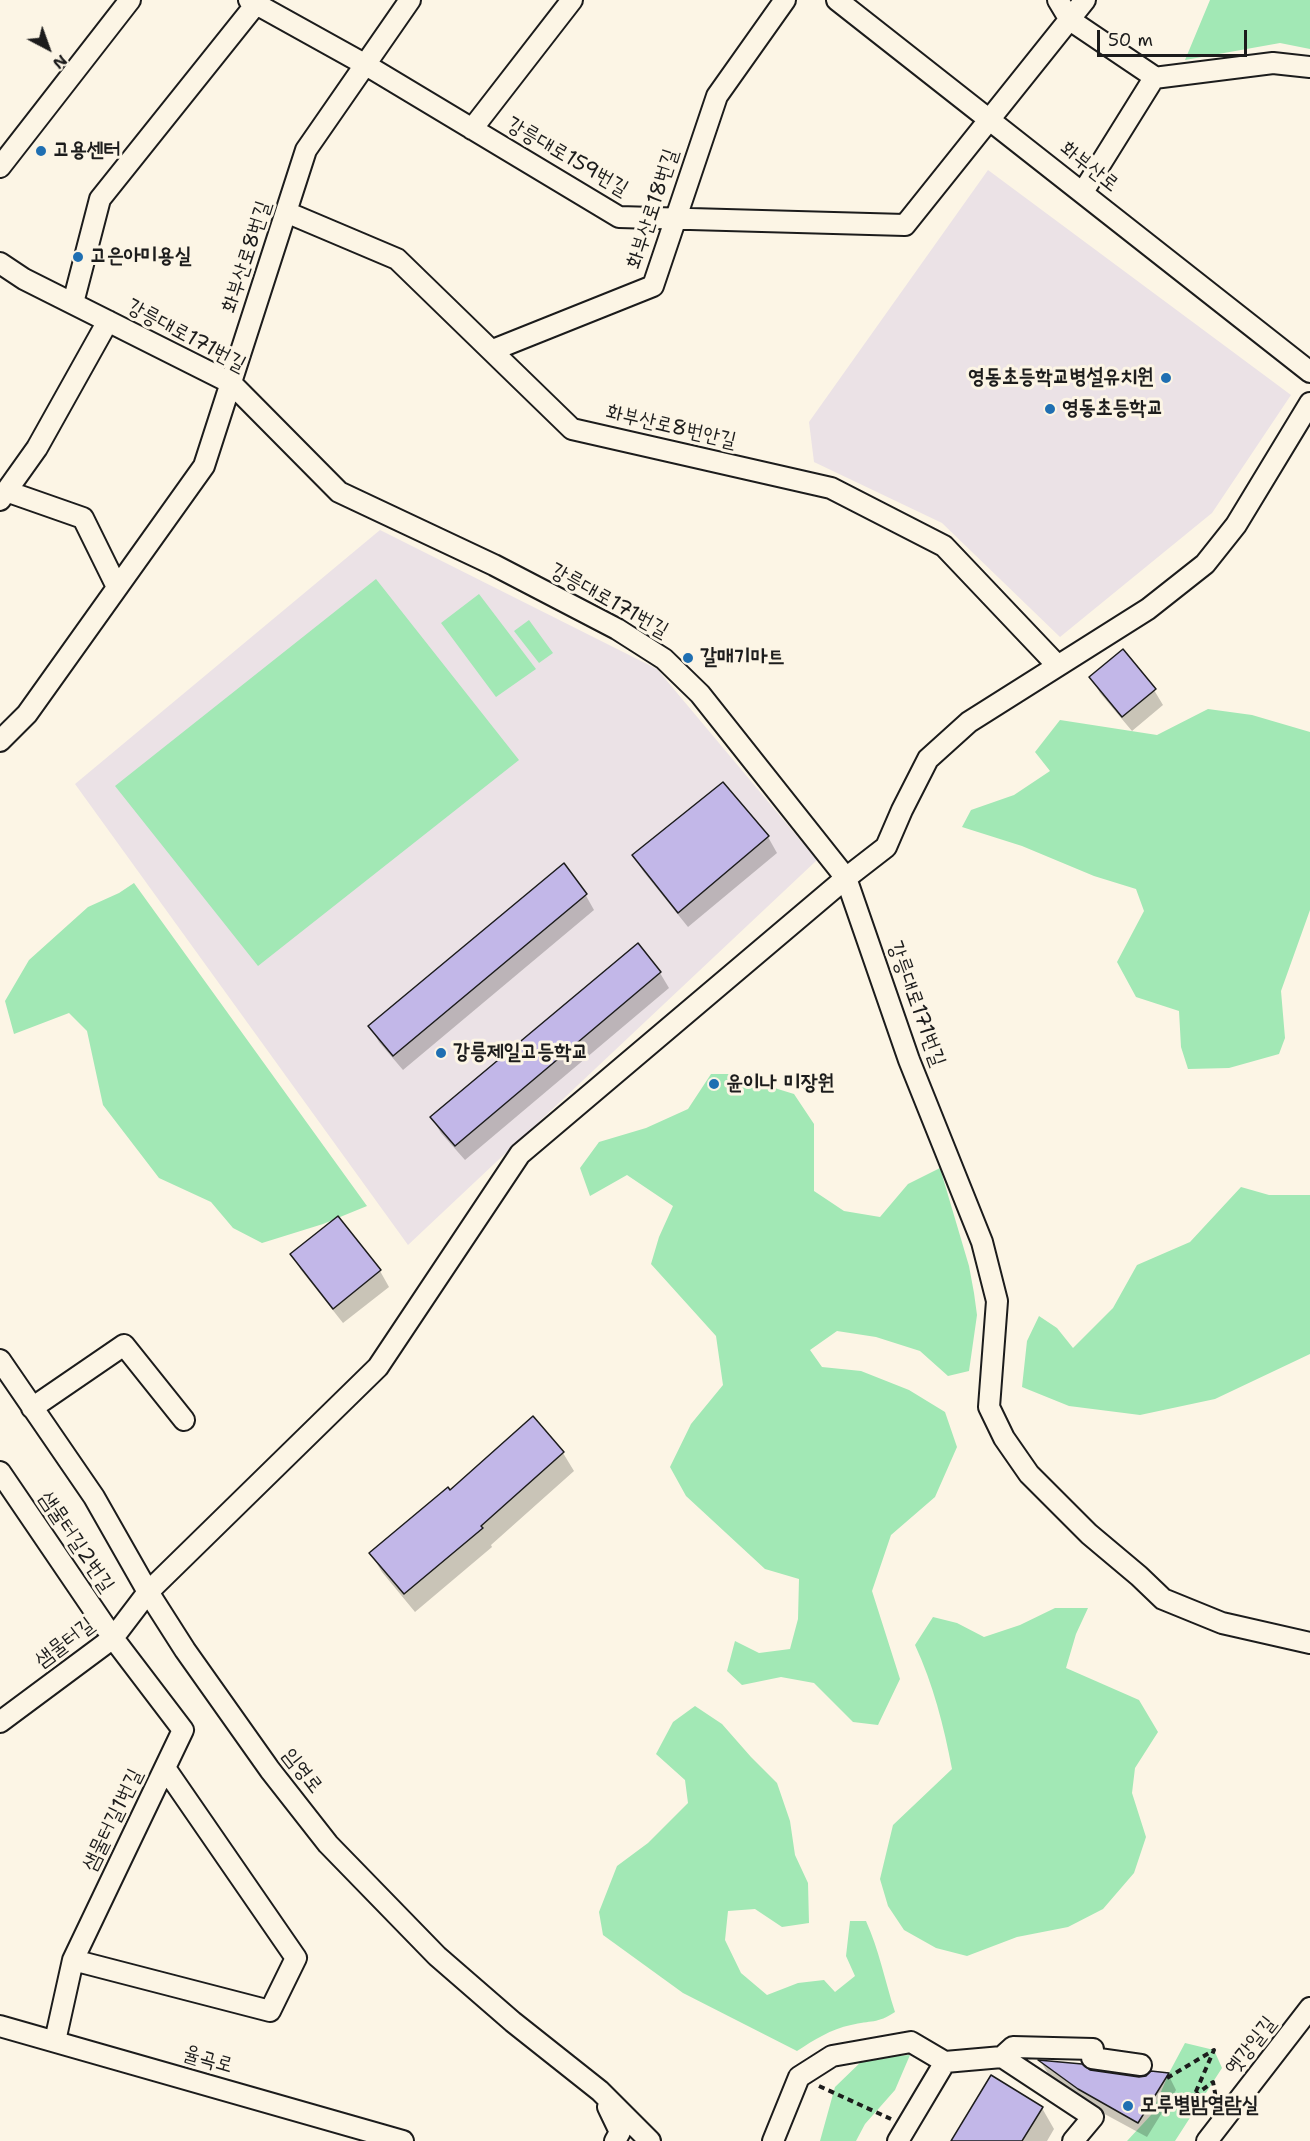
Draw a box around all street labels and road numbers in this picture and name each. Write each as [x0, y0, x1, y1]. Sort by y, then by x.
street label: 강릉대로159번길 [502, 112, 632, 202]
street label: 화부산로 [1055, 136, 1123, 198]
street label: 화부산로18번길 [622, 146, 684, 272]
street label: 화부산로8번길 [217, 198, 277, 316]
street label: 강릉대로171번길 [122, 294, 250, 378]
street label: 화부산로8번안길 [603, 400, 739, 454]
street label: 강릉대로171번길 [545, 558, 673, 644]
street label: 강릉대로171번길 [882, 938, 950, 1070]
street label: 샘물터길2번길 [33, 1487, 119, 1597]
street label: 샘물터길 [30, 1613, 100, 1673]
street label: 임영로 [276, 1743, 328, 1799]
street label: 샘물터길1번길 [78, 1765, 148, 1875]
street label: 옛강일길 [1220, 2012, 1282, 2080]
street label: 율곡로 [180, 2041, 236, 2079]

